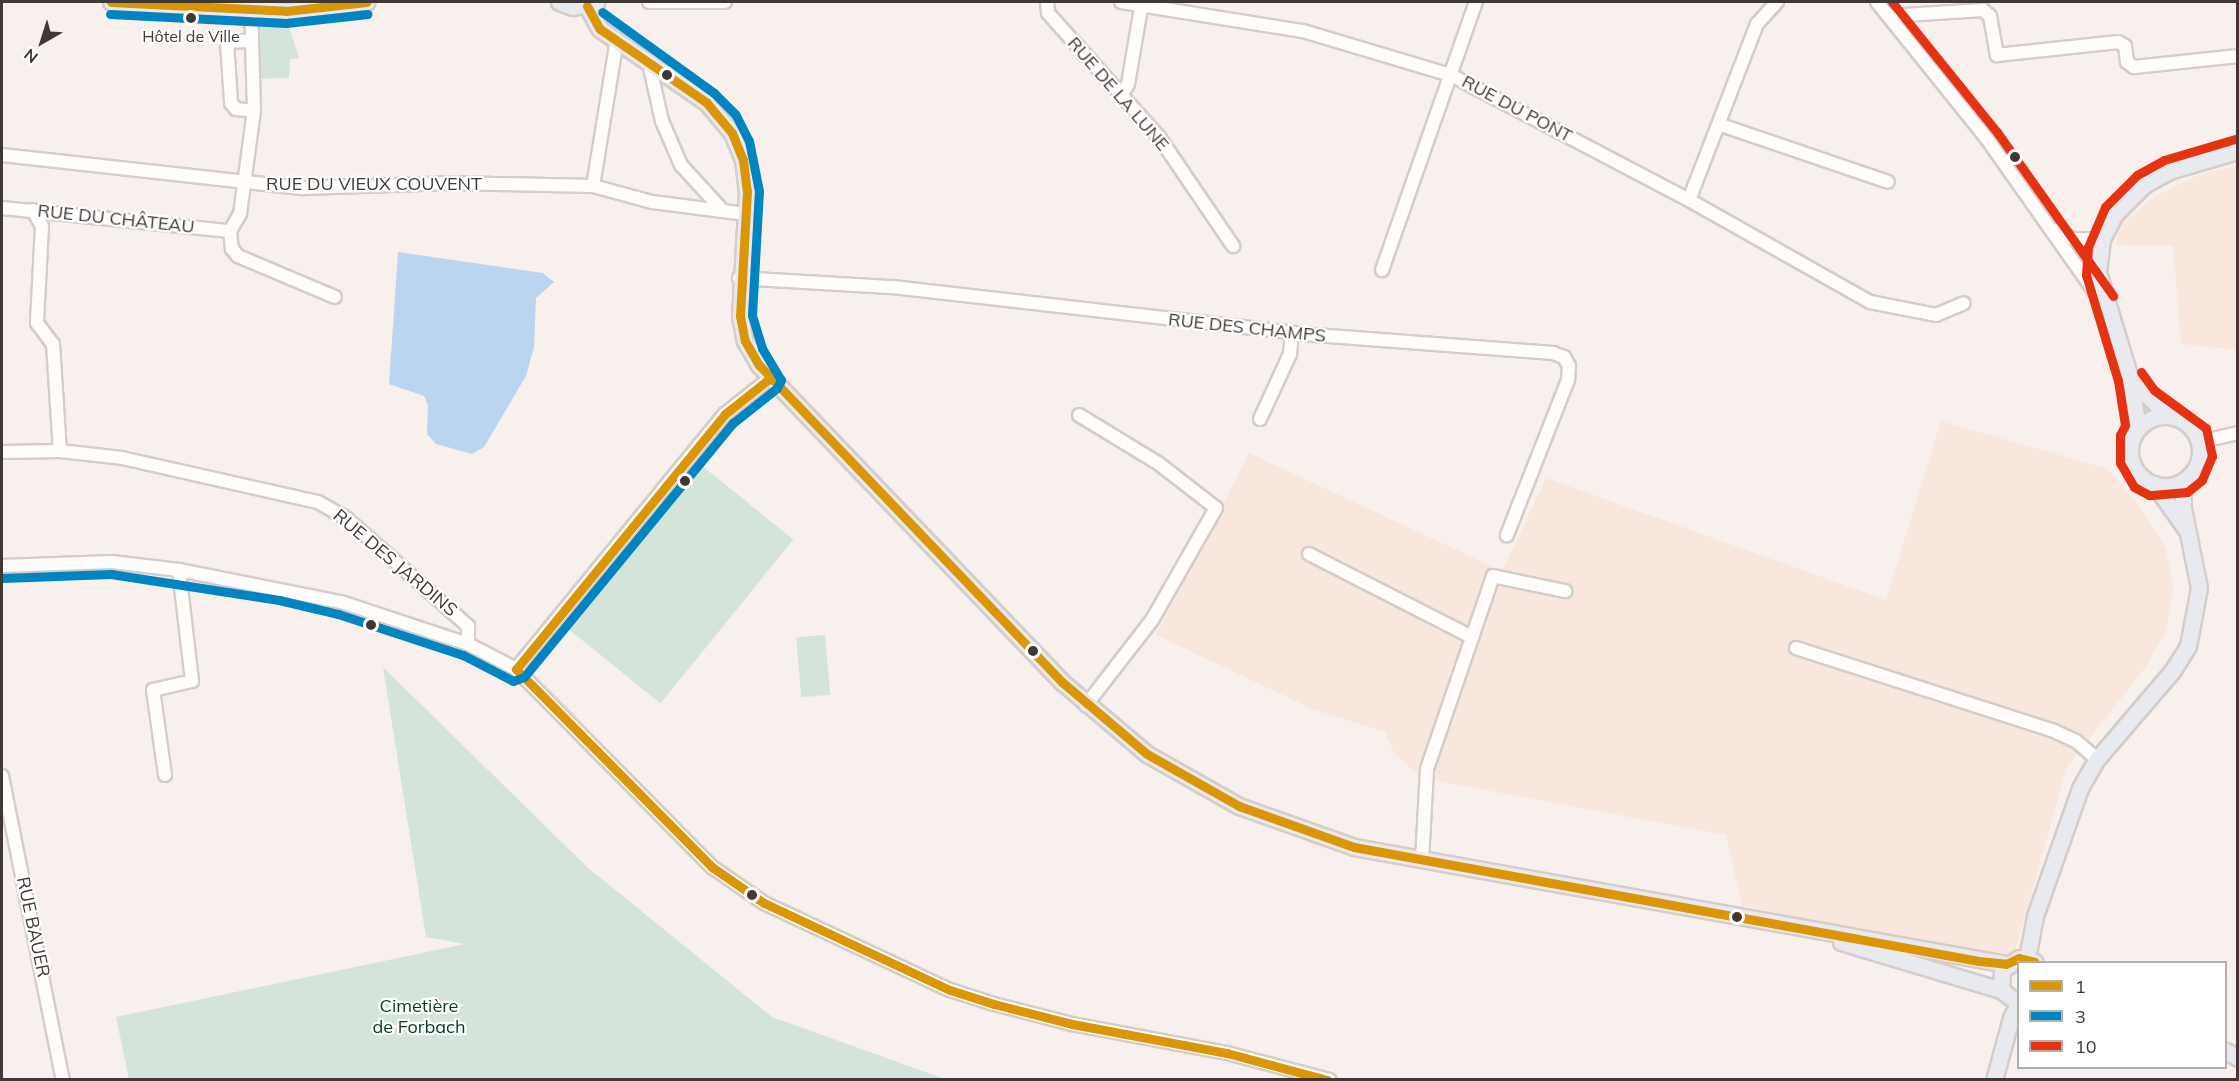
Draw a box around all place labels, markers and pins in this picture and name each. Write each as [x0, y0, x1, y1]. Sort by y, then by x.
marker: Hôtel de Ville [185, 12, 197, 24]
place label: Hôtel de Ville [142, 26, 240, 46]
unlabelled marker [661, 69, 673, 81]
unlabelled marker [2009, 151, 2021, 163]
unlabelled marker [679, 475, 691, 487]
unlabelled marker [365, 619, 377, 631]
unlabelled marker [1027, 645, 1039, 657]
unlabelled marker [746, 889, 758, 901]
unlabelled marker [1731, 911, 1743, 923]

